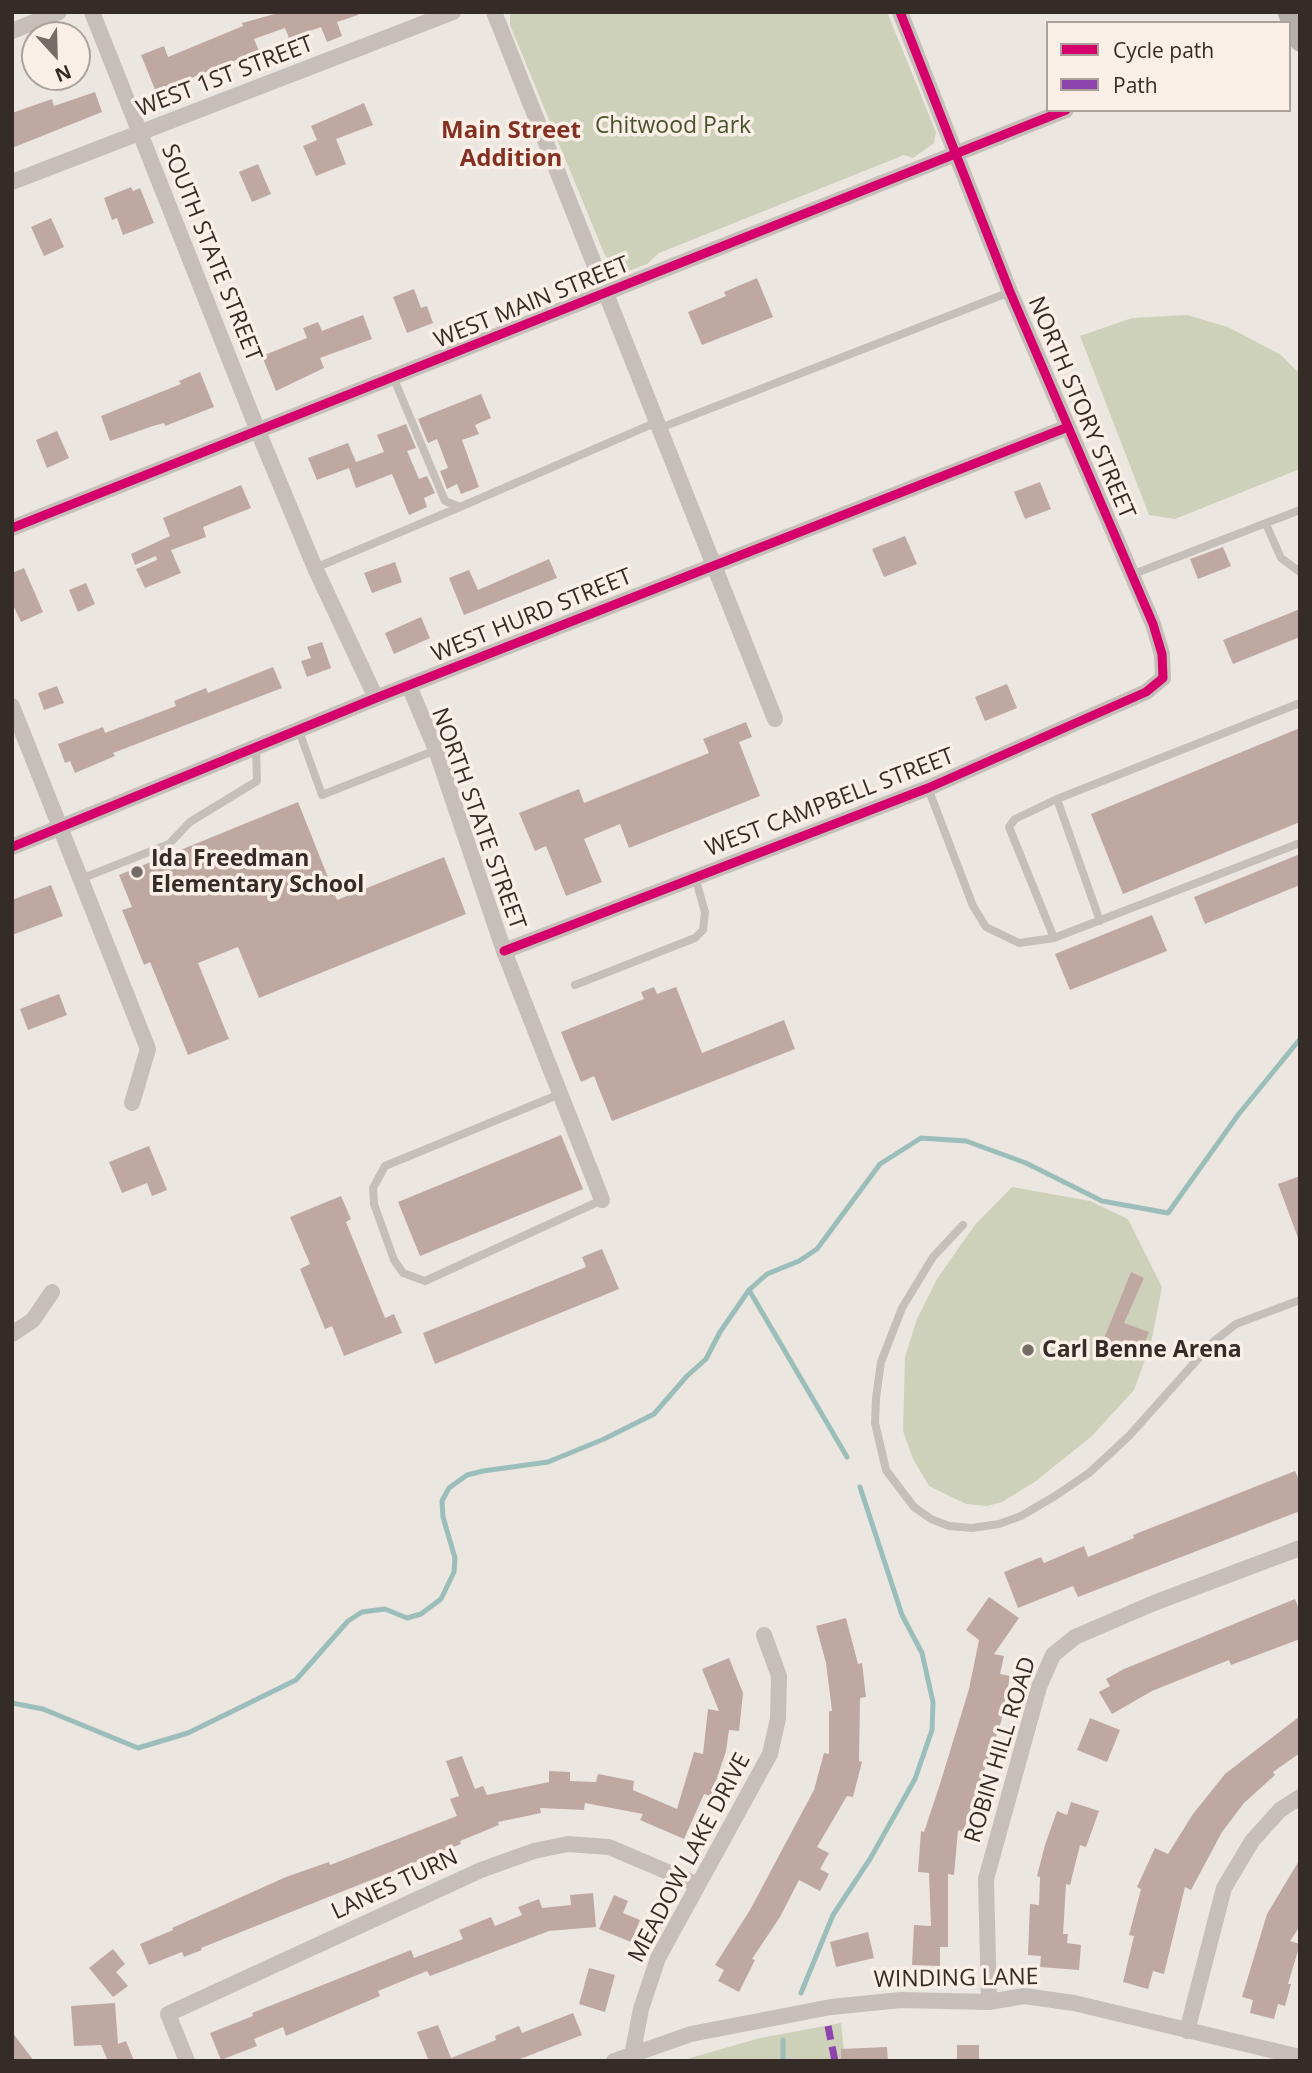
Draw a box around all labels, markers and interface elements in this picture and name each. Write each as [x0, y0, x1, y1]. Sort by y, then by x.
north arrow [21, 21, 91, 91]
legend [1046, 21, 1291, 112]
street label: WEST 1ST STREET [133, 31, 317, 123]
text: Cycle path [1113, 36, 1214, 64]
text: N [51, 59, 75, 89]
text: Path [1113, 71, 1158, 99]
park label: Chitwood Park [595, 112, 751, 140]
district label: Main Street Addition [441, 117, 581, 173]
street label: SOUTH STATE STREET [155, 140, 267, 366]
street label: WEST MAIN STREET [430, 251, 634, 355]
street label: NORTH STORY STREET [1022, 293, 1140, 523]
street label: WEST HURD STREET [428, 563, 636, 669]
street label: NORTH STATE STREET [425, 704, 531, 934]
street label: WEST CAMPBELL STREET [702, 743, 958, 863]
place label: Ida Freedman Elementary School [151, 845, 364, 899]
marker: Ida Freedman Elementary School [129, 864, 145, 880]
place label: Carl Benne Arena [1042, 1336, 1242, 1364]
marker: Carl Benne Arena [1020, 1342, 1036, 1358]
street label: ROBIN HILL ROAD [960, 1654, 1042, 1846]
street label: MEADOW LAKE DRIVE [623, 1749, 757, 1967]
street label: LANES TURN [327, 1844, 463, 1926]
street label: WINDING LANE [873, 1964, 1039, 1994]

